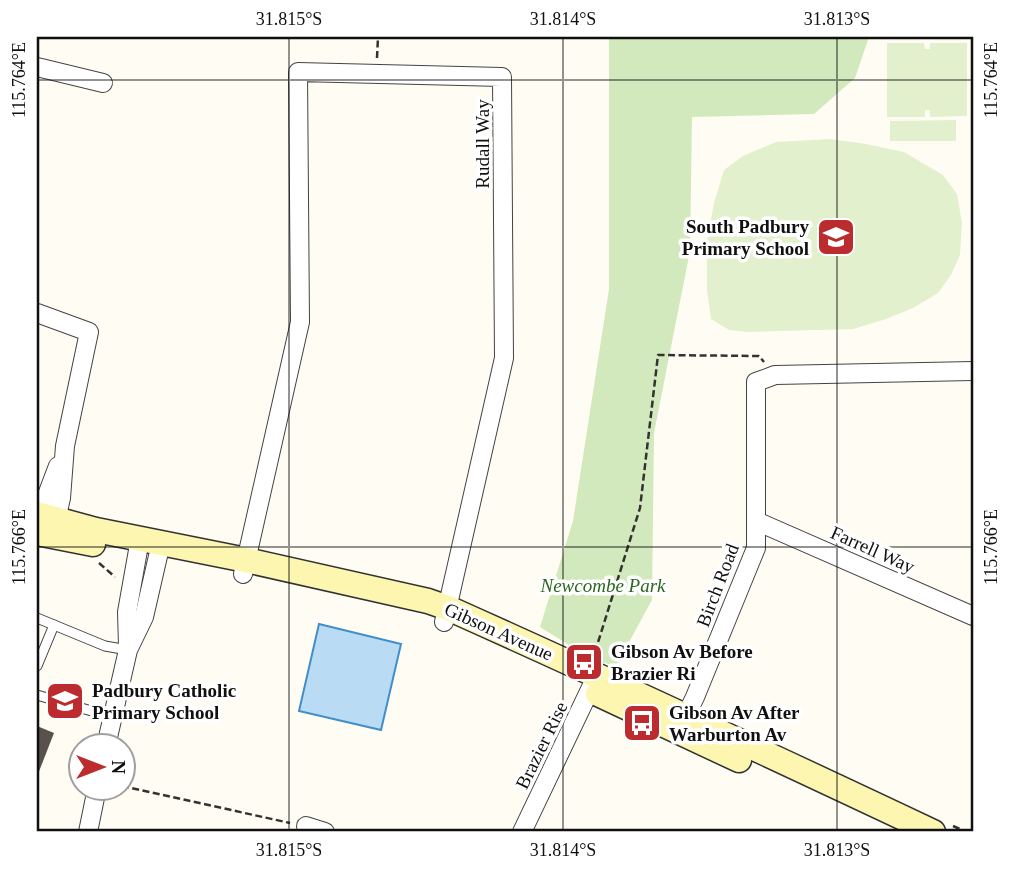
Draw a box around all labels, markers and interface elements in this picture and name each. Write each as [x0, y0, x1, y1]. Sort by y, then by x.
text: 31.815°S [256, 9, 322, 29]
text: 31.814°S [530, 9, 596, 29]
text: 31.813°S [804, 9, 870, 29]
text: 115.764°E [9, 42, 29, 118]
text: 115.764°E [981, 42, 1001, 118]
street label: Rudall Way [472, 99, 493, 189]
place label: South Padbury Primary School [682, 216, 809, 259]
school or university icon: South Padbury Primary School [815, 216, 857, 258]
text: 115.766°E [9, 509, 29, 585]
text: 115.766°E [981, 509, 1001, 585]
street label: Farrell Way [828, 522, 918, 577]
street label: Birch Road [692, 540, 743, 630]
park label: Newcombe Park [539, 575, 666, 596]
street label: Gibson Avenue [441, 598, 556, 665]
bus stop icon: Gibson Av Before Brazier Ri [563, 641, 605, 683]
place label: Gibson Av Before Brazier Ri [611, 641, 753, 684]
school or university icon: Padbury Catholic Primary School [44, 680, 86, 722]
place label: Padbury Catholic Primary School [92, 680, 236, 723]
street label: Brazier Rise [511, 698, 572, 792]
bus stop icon: Gibson Av After Warburton Av [621, 702, 663, 744]
place label: Gibson Av After Warburton Av [669, 702, 800, 745]
north arrow [66, 732, 136, 802]
text: N [108, 760, 129, 774]
text: 31.815°S [256, 840, 322, 860]
text: 31.814°S [530, 840, 596, 860]
text: 31.813°S [804, 840, 870, 860]

